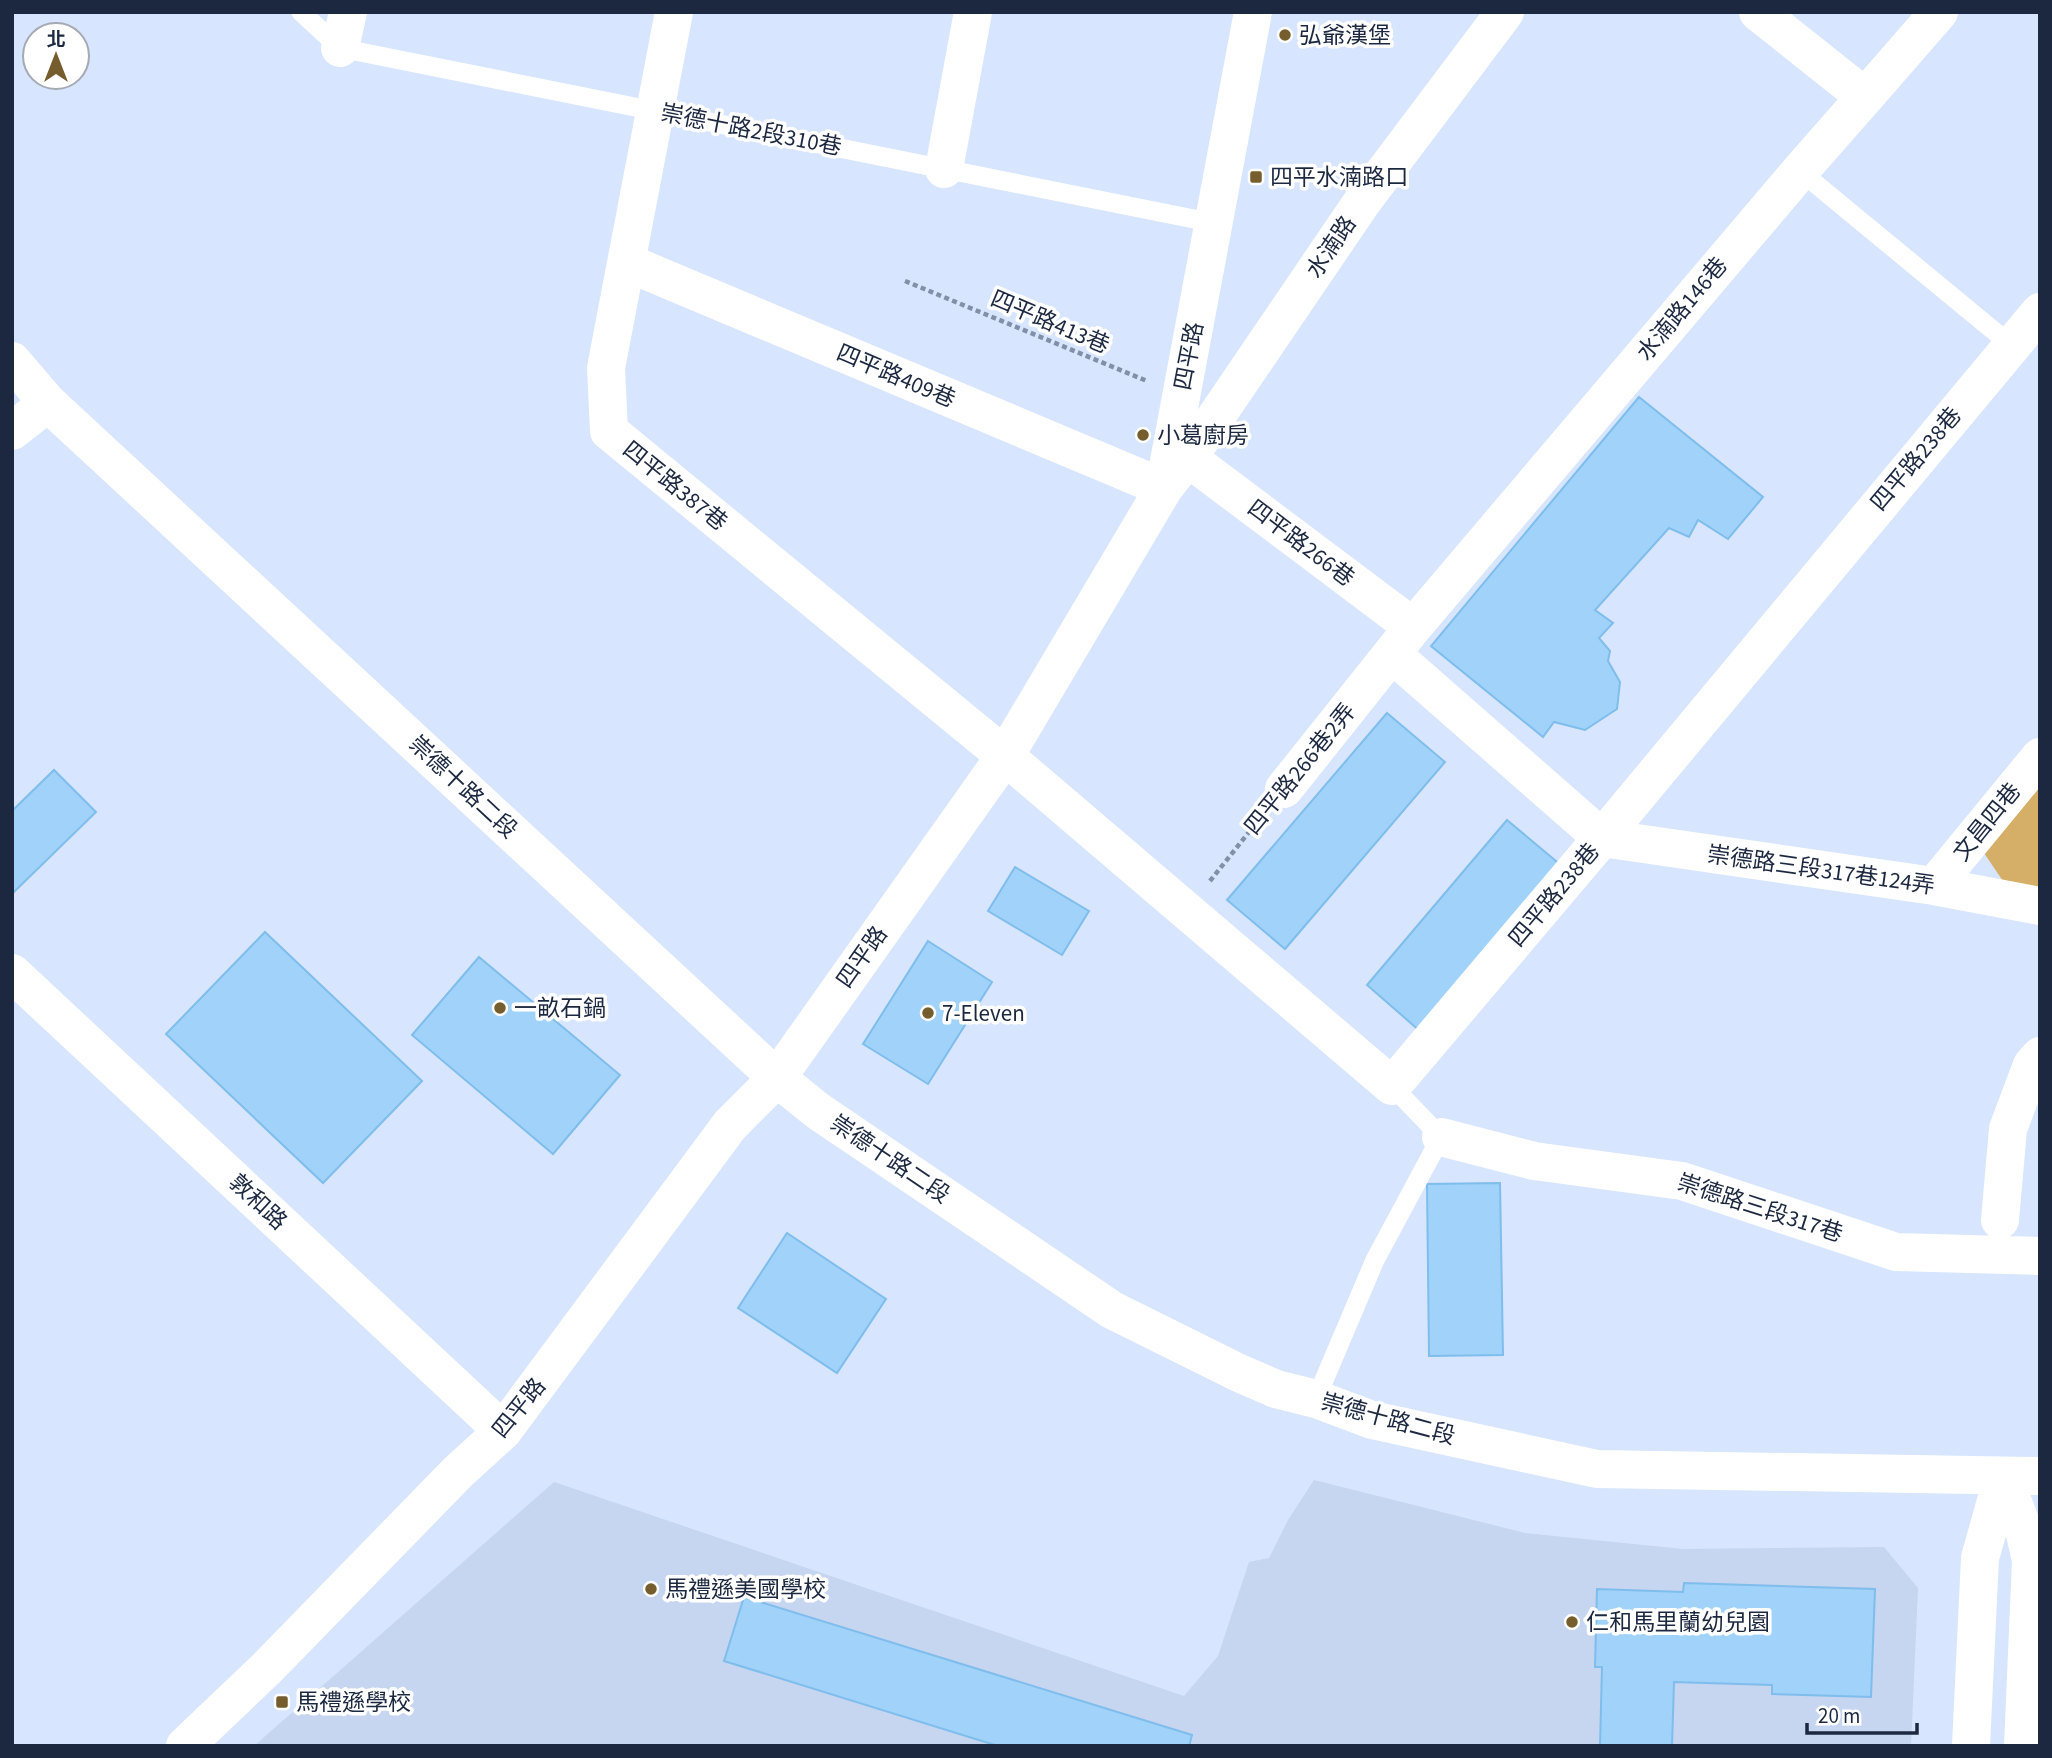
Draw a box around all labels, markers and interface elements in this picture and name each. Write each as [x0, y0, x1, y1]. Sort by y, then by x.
place label: 弘爺漢堡 [1299, 19, 1391, 52]
north arrow [21, 21, 91, 91]
text: 北 [46, 27, 66, 54]
marker: 弘爺漢堡 [1277, 27, 1293, 43]
street label: 崇德十路2段310巷 [658, 96, 844, 164]
place label: 四平水湳路口 [1270, 161, 1408, 194]
marker: 四平水湳路口 [1248, 169, 1264, 185]
street label: 水湳路 [1298, 209, 1364, 285]
street label: 水湳路146巷 [1629, 250, 1735, 368]
street label: 四平路413巷 [985, 282, 1115, 362]
street label: 四平路 [1166, 319, 1212, 393]
street label: 四平路409巷 [831, 336, 961, 416]
street label: 四平路238巷 [1863, 400, 1969, 518]
place label: 小葛廚房 [1157, 419, 1249, 452]
marker: 小葛廚房 [1135, 427, 1151, 443]
street label: 四平路387巷 [616, 433, 734, 539]
street label: 四平路266巷 [1241, 492, 1361, 594]
street label: 四平路266巷2弄 [1237, 696, 1363, 842]
street label: 崇德十路二段 [401, 728, 525, 846]
street label: 文昌四巷 [1945, 776, 2029, 868]
street label: 四平路238巷 [1501, 836, 1607, 954]
street label: 崇德路三段317巷124弄 [1705, 838, 1937, 902]
street label: 四平路 [829, 919, 895, 995]
place label: 一畝石鍋 [514, 992, 606, 1025]
place label: 7-Eleven [942, 997, 1025, 1030]
marker: 一畝石鍋 [492, 1000, 508, 1016]
marker: 7-Eleven [920, 1005, 936, 1021]
street label: 崇德十路二段 [824, 1107, 956, 1211]
street label: 敦和路 [222, 1166, 294, 1238]
street label: 崇德路三段317巷 [1673, 1166, 1847, 1250]
street label: 四平路 [484, 1371, 554, 1445]
street label: 崇德十路二段 [1317, 1385, 1459, 1453]
place label: 馬禮遜美國學校 [665, 1573, 826, 1606]
marker: 馬禮遜美國學校 [643, 1581, 659, 1597]
place label: 仁和馬里蘭幼兒園 [1586, 1606, 1770, 1639]
marker: 仁和馬里蘭幼兒園 [1564, 1614, 1580, 1630]
place label: 馬禮遜學校 [296, 1686, 411, 1719]
scale bar [1807, 1692, 1917, 1736]
marker: 馬禮遜學校 [274, 1694, 290, 1710]
text: 20 m [1818, 1701, 1860, 1731]

